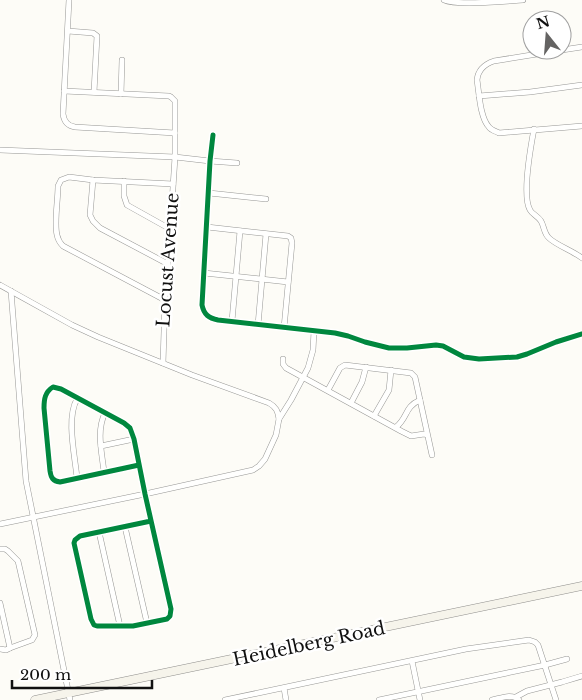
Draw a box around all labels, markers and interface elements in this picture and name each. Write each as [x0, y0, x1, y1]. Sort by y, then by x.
north arrow [522, 10, 572, 60]
text: N [534, 12, 552, 33]
street label: Locust Avenue [152, 192, 184, 328]
street label: Heidelberg Road [231, 617, 387, 671]
scale bar [12, 658, 152, 690]
text: 200 m [20, 665, 71, 684]

